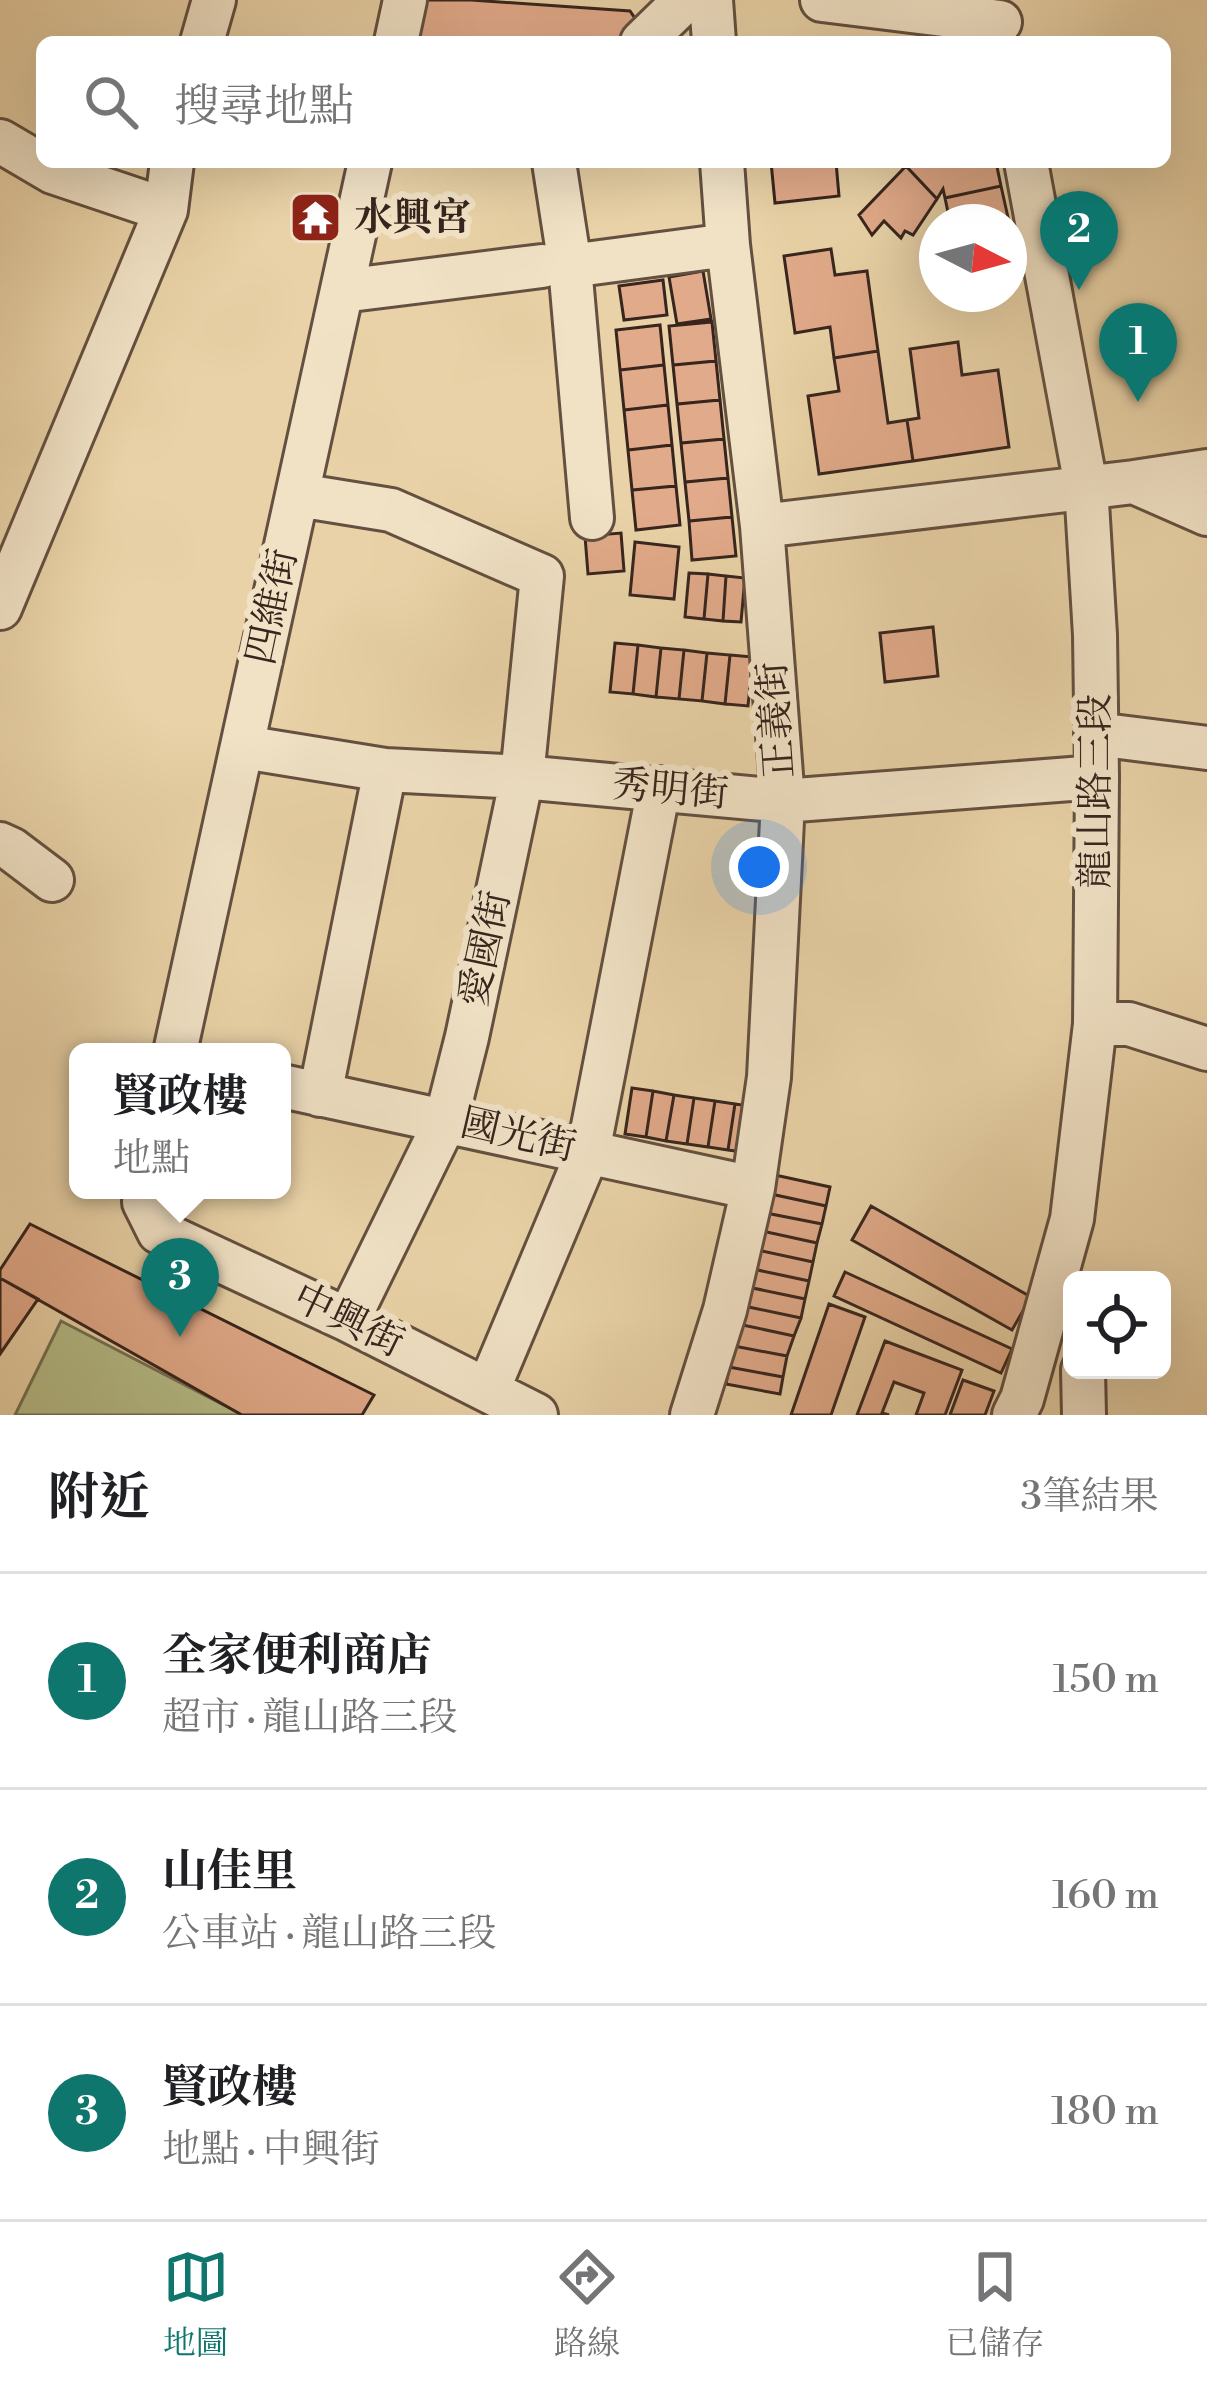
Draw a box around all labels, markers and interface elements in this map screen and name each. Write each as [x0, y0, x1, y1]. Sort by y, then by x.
search box [36, 36, 1171, 168]
icon: search [78, 69, 144, 135]
text: 搜尋地點 [174, 79, 354, 136]
temple icon: 水興宮 [287, 190, 343, 246]
pin: 2 [1040, 191, 1118, 290]
place label: 水興宮 [354, 194, 471, 243]
north arrow [919, 204, 1027, 312]
pin: 1 [1099, 303, 1177, 402]
street label: 四維街 [237, 545, 309, 669]
street label: 正義街 [748, 660, 806, 780]
street label: 龍山路三段 [1072, 693, 1121, 889]
street label: 秀明街 [610, 760, 730, 820]
your location [729, 837, 789, 897]
street label: 愛國街 [450, 887, 522, 1011]
popup [69, 1043, 291, 1199]
text: 賢政樓 [112, 1069, 248, 1126]
street label: 國光街 [455, 1099, 581, 1173]
text: 地點 [112, 1135, 191, 1184]
pin: 3 [141, 1238, 219, 1337]
map controls [1063, 1271, 1171, 1379]
button: locate [1063, 1271, 1171, 1379]
street label: 中興街 [285, 1273, 411, 1369]
text: 附近 [48, 1467, 150, 1531]
text: 3筆結果 [1020, 1473, 1159, 1522]
text: 全家便利商店 [162, 1628, 432, 1685]
text: 1 [78, 1656, 96, 1705]
text: 150 m [1053, 1656, 1159, 1705]
text: 超市 · 龍山路三段 [162, 1694, 458, 1743]
text: 山佳里 [162, 1844, 297, 1901]
text: 2 [75, 1872, 99, 1921]
text: 160 m [1052, 1872, 1159, 1921]
text: 公車站 · 龍山路三段 [162, 1910, 497, 1959]
text: 賢政樓 [162, 2060, 297, 2117]
text: 3 [75, 2088, 99, 2137]
text: 180 m [1051, 2088, 1159, 2137]
text: 地點 · 中興街 [162, 2126, 380, 2175]
tab: 地圖 [163, 2244, 229, 2365]
tab: 路線 [554, 2244, 620, 2365]
tab: 已儲存 [945, 2244, 1044, 2365]

